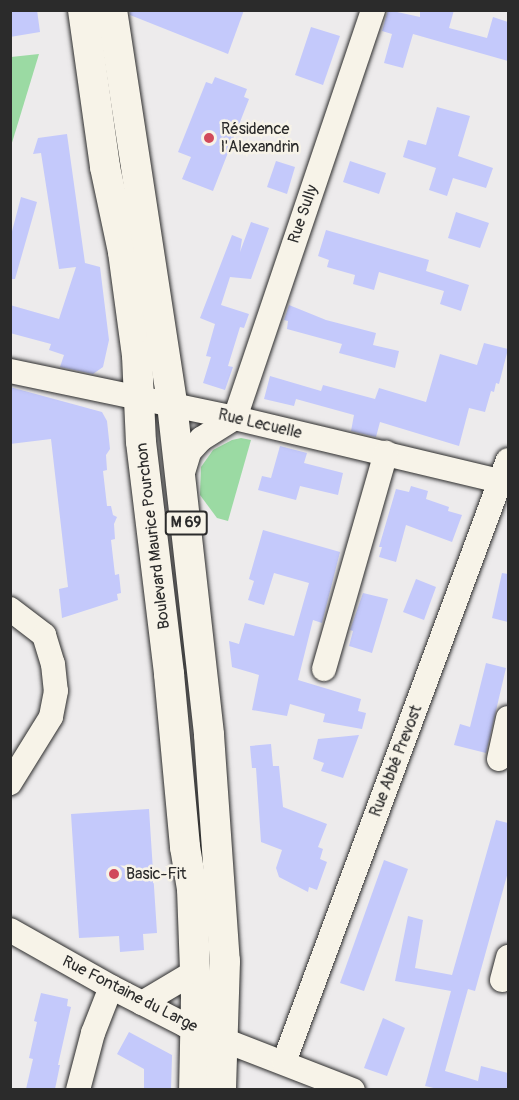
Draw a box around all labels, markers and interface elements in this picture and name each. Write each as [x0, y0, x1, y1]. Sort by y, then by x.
place label: Résidence l'Alexandrin [221, 119, 299, 157]
marker: Résidence l'Alexandrin [202, 131, 216, 145]
street label: Rue Sully [284, 182, 322, 246]
street label: Rue Lecuelle [216, 405, 304, 443]
street label: Boulevard Maurice Pourchon [132, 442, 174, 630]
road number: M 69 [164, 511, 208, 535]
street label: Rue Abbé Prevost [366, 703, 426, 819]
place label: Basic-Fit [126, 864, 186, 884]
marker: Basic-Fit [107, 867, 121, 881]
street label: Rue Fontaine du Large [59, 952, 201, 1036]

